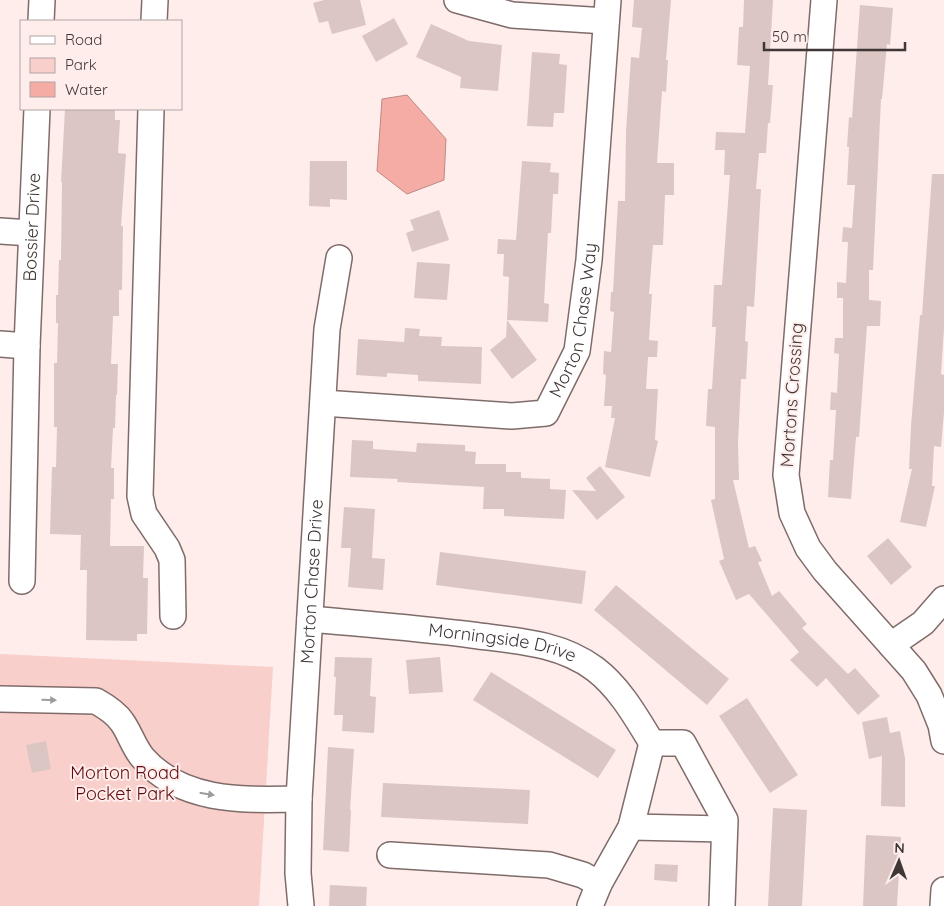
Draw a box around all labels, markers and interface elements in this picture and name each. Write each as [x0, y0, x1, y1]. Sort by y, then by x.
legend [20, 20, 182, 110]
scale bar [764, 20, 905, 52]
text: 50 m [772, 27, 807, 46]
text: Road [65, 30, 102, 49]
text: Park [65, 55, 97, 74]
text: Water [65, 80, 108, 99]
street label: Bossier Drive [18, 172, 45, 282]
street label: Morton Chase Way [544, 242, 601, 401]
street label: Mortons Crossing [775, 322, 808, 468]
street label: Morton Chase Drive [295, 499, 328, 664]
street label: Morningside Drive [427, 618, 580, 667]
one-way arrow [41, 696, 57, 704]
park label: Morton Road Pocket Park [70, 761, 180, 805]
one-way arrow [199, 790, 215, 798]
north arrow [874, 836, 924, 886]
text: N [894, 839, 905, 857]

